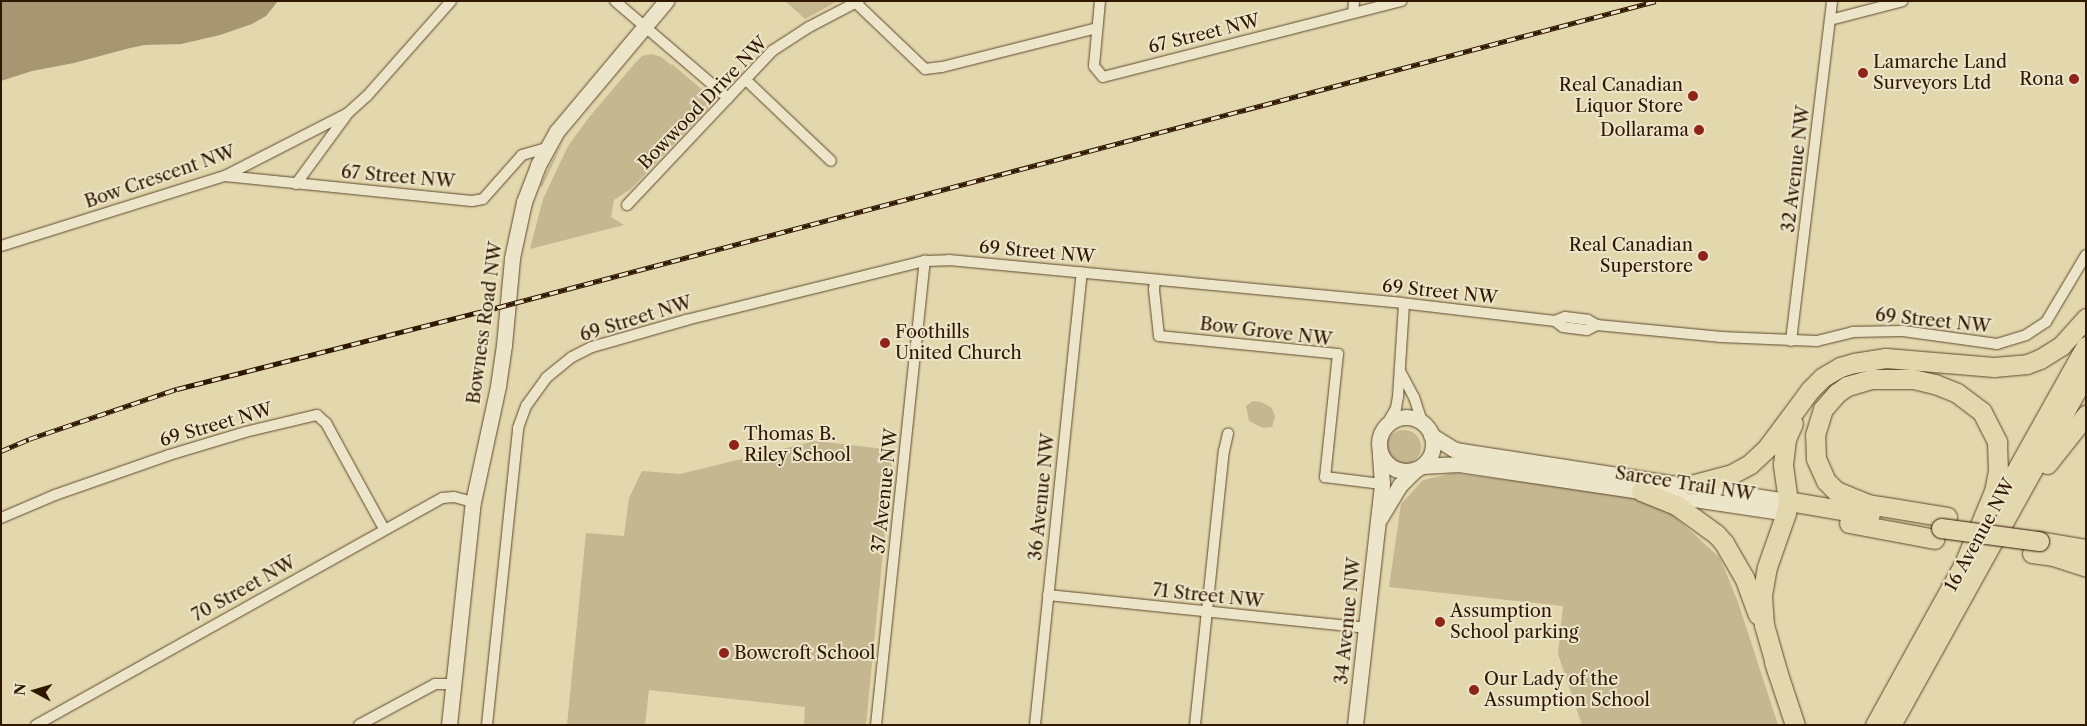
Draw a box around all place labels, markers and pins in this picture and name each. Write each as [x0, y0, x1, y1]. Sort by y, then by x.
place label: Lamarche Land Surveyors Ltd [1873, 52, 2007, 94]
marker: Lamarche Land Surveyors Ltd [1857, 67, 1869, 79]
place label: Rona [2019, 68, 2064, 90]
marker: Rona [2068, 73, 2080, 85]
place label: Real Canadian Liquor Store [1559, 75, 1683, 118]
marker: Real Canadian Liquor Store [1687, 90, 1699, 102]
place label: Dollarama [1600, 119, 1689, 141]
marker: Dollarama [1693, 124, 1705, 136]
place label: Real Canadian Superstore [1569, 235, 1693, 278]
marker: Real Canadian Superstore [1697, 250, 1709, 262]
place label: Foothills United Church [895, 322, 1022, 364]
marker: Foothills United Church [879, 337, 891, 349]
place label: Thomas B. Riley School [744, 424, 851, 466]
marker: Thomas B. Riley School [728, 439, 740, 451]
place label: Assumption School parking [1450, 601, 1579, 644]
marker: Assumption School parking [1434, 616, 1446, 628]
place label: Bowcroft School [734, 642, 875, 664]
marker: Bowcroft School [718, 647, 730, 659]
place label: Our Lady of the Assumption School [1484, 669, 1650, 712]
marker: Our Lady of the Assumption School [1468, 684, 1480, 696]

